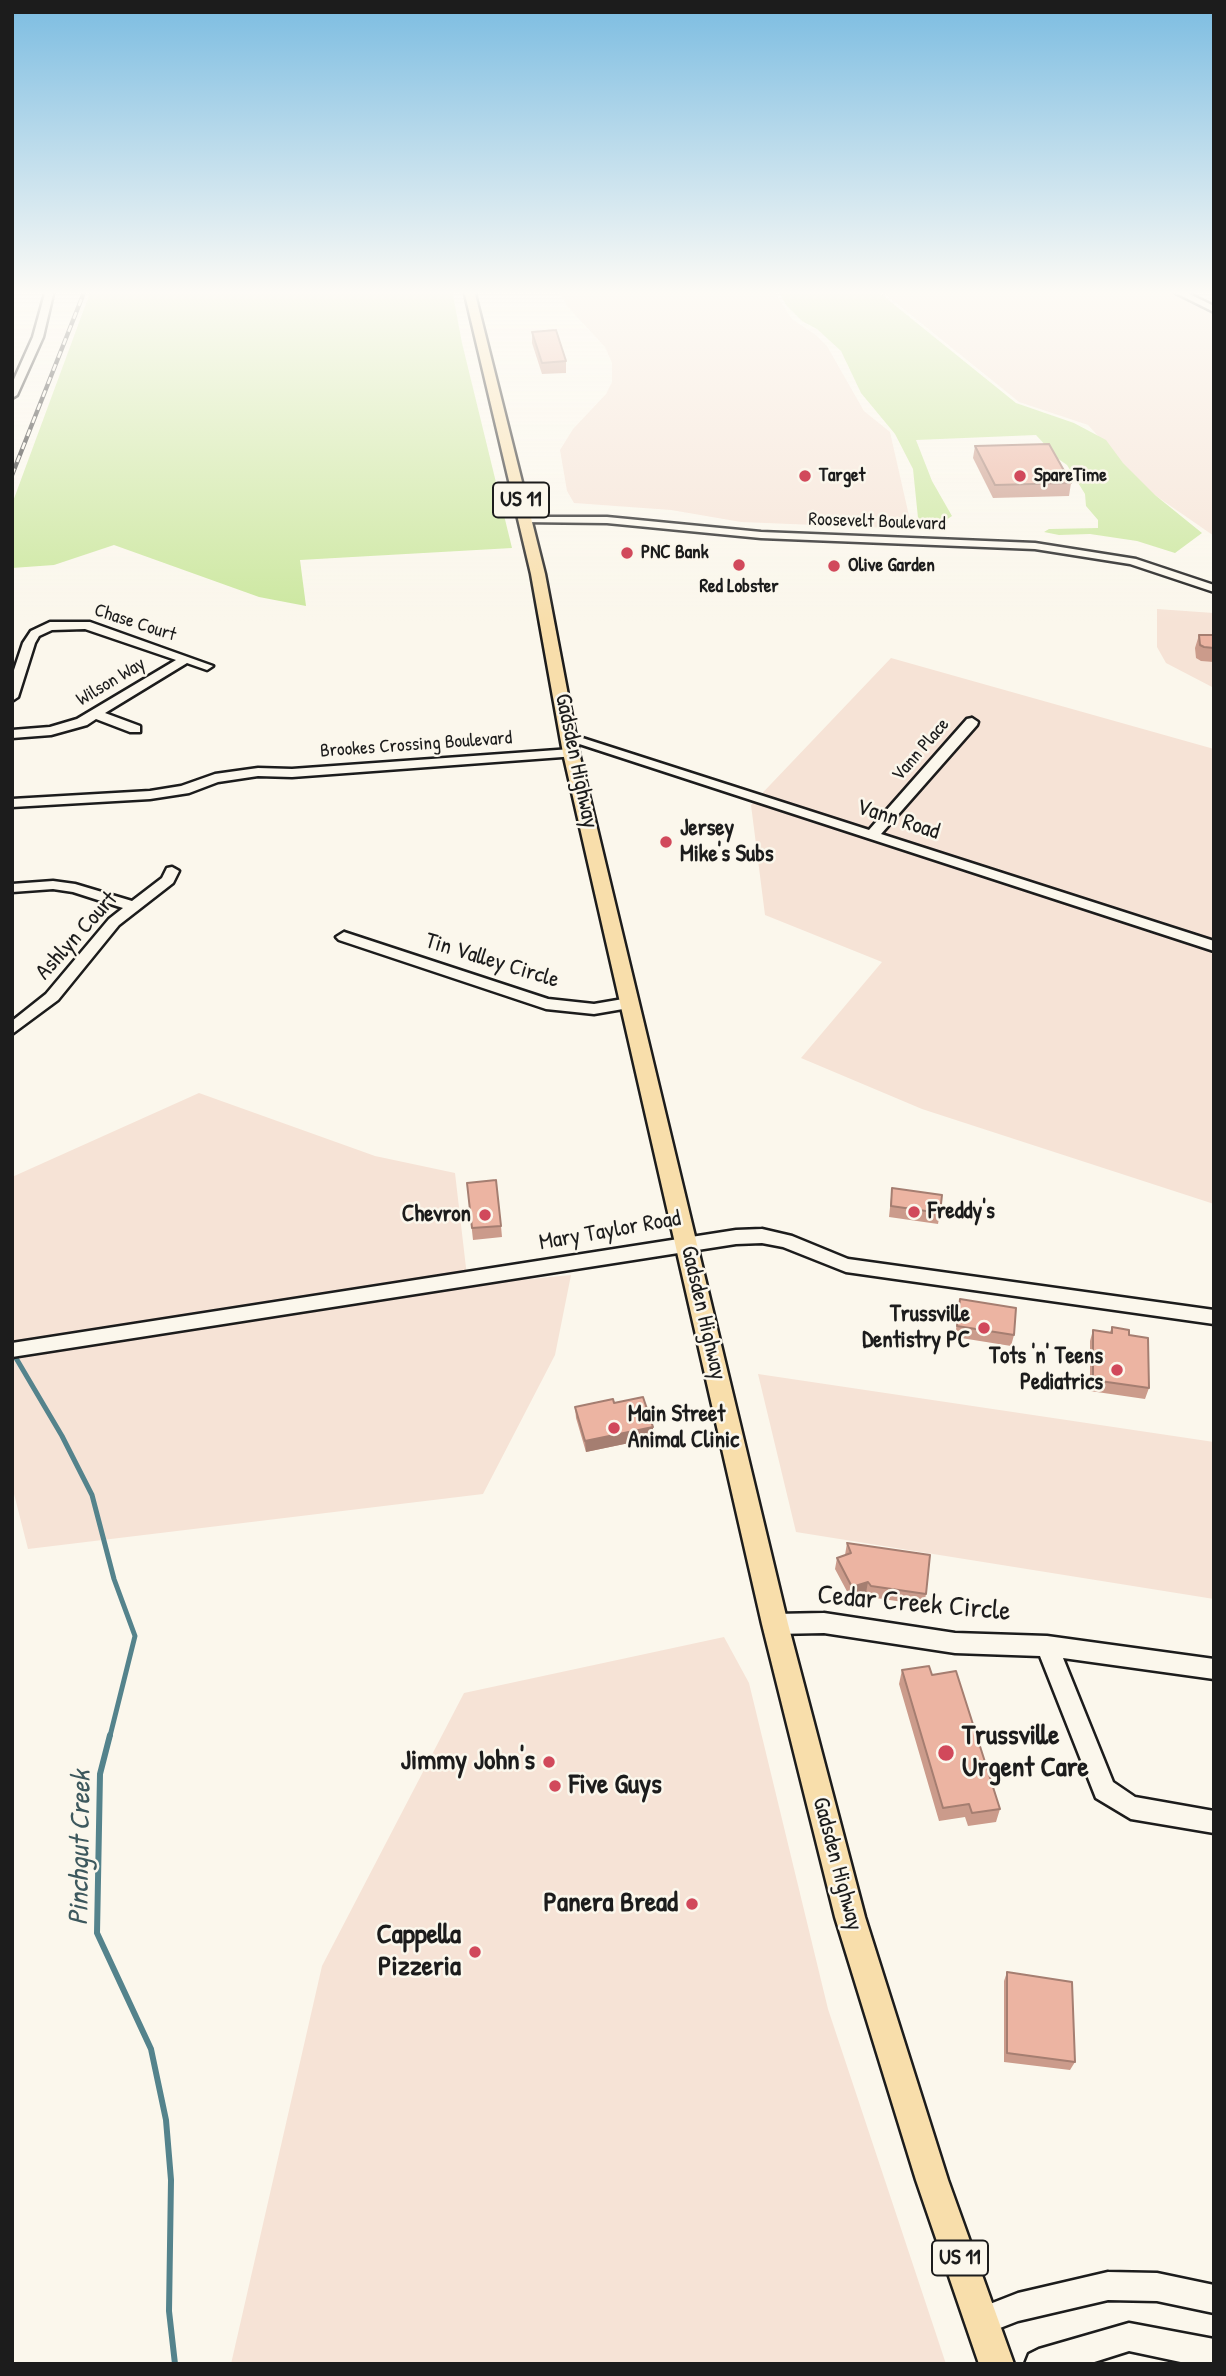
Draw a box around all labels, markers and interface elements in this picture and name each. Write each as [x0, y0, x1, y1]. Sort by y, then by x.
place label: Target [819, 465, 865, 487]
place label: SpareTime [1034, 465, 1107, 487]
marker: Target [797, 468, 813, 484]
marker: SpareTime [1012, 468, 1028, 484]
road number: US 11 [493, 482, 549, 518]
street label: Roosevelt Boulevard [808, 508, 946, 536]
place label: PNC Bank [641, 542, 709, 564]
marker: PNC Bank [619, 545, 635, 561]
place label: Olive Garden [848, 555, 935, 577]
marker: Red Lobster [731, 557, 747, 573]
marker: Olive Garden [826, 558, 842, 574]
place label: Red Lobster [699, 576, 779, 598]
street label: Chase Court [91, 599, 179, 647]
street label: Wilson Way [72, 653, 150, 711]
street label: Gadsden Highway [548, 691, 604, 831]
street label: Vann Place [887, 714, 955, 786]
street label: Brookes Crossing Boulevard [319, 727, 513, 763]
street label: Vann Road [853, 794, 943, 846]
place label: Jersey Mike's Subs [680, 815, 774, 869]
marker: Jersey Mike's Subs [658, 834, 674, 850]
street label: Ashlyn Court [30, 886, 124, 986]
street label: Tin Valley Circle [422, 928, 562, 994]
place label: Freddy's [928, 1198, 995, 1226]
place label: Chevron [402, 1201, 471, 1229]
marker: Freddy's [906, 1204, 922, 1220]
street label: Mary Taylor Road [537, 1205, 683, 1257]
marker: Chevron [477, 1207, 493, 1223]
street label: Gadsden Highway [674, 1243, 732, 1383]
place label: Trussville Dentistry PC [862, 1301, 970, 1355]
marker: Trussville Dentistry PC [976, 1320, 992, 1336]
place label: Tots 'n' Teens Pediatrics [989, 1343, 1103, 1397]
marker: Tots 'n' Teens Pediatrics [1109, 1362, 1125, 1378]
place label: Main Street Animal Clinic [628, 1401, 739, 1455]
marker: Main Street Animal Clinic [606, 1420, 622, 1436]
street label: Cedar Creek Circle [816, 1579, 1012, 1629]
place label: Trussville Urgent Care [962, 1720, 1089, 1786]
marker: Trussville Urgent Care [936, 1743, 956, 1763]
place label: Jimmy John's [401, 1745, 535, 1779]
marker: Jimmy John's [541, 1754, 557, 1770]
place label: Five Guys [569, 1769, 662, 1803]
water label: Pinchgut Creek [63, 1770, 99, 1926]
marker: Five Guys [547, 1778, 563, 1794]
street label: Gadsden Highway [806, 1794, 868, 1934]
place label: Panera Bread [544, 1887, 678, 1921]
marker: Panera Bread [684, 1896, 700, 1912]
place label: Cappella Pizzeria [377, 1919, 461, 1985]
marker: Cappella Pizzeria [467, 1944, 483, 1960]
road number: US 11 [932, 2240, 988, 2276]

